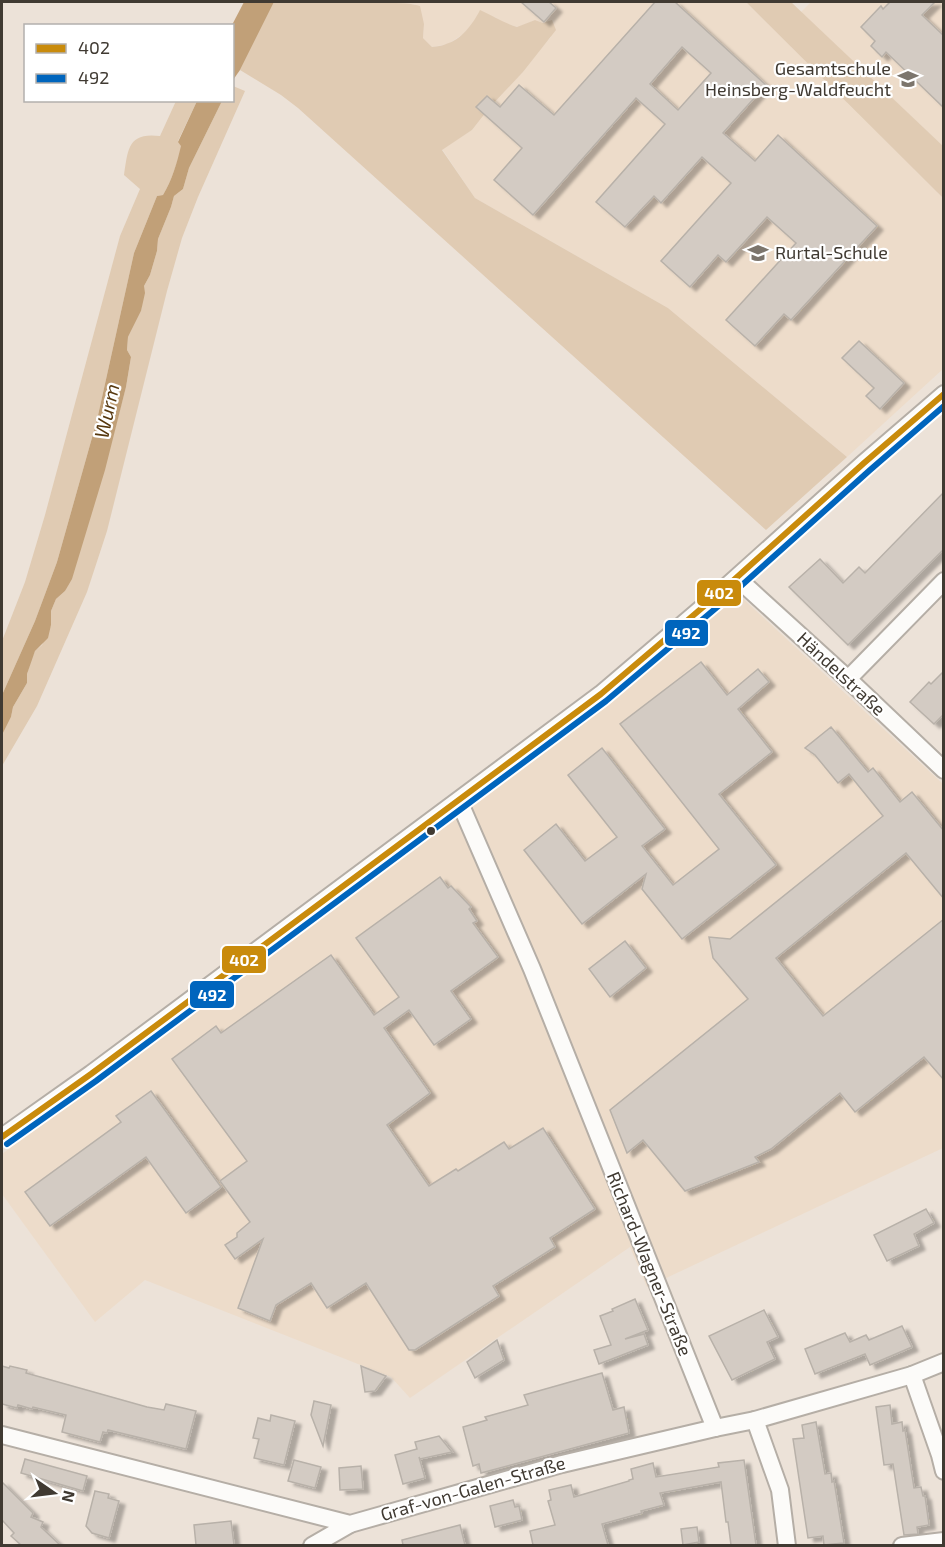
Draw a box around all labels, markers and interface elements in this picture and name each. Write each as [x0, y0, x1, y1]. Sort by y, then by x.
legend [24, 24, 234, 102]
text: 402 [78, 36, 110, 58]
place label: Gesamtschule Heinsberg-Waldfeucht [705, 57, 891, 100]
text: 492 [78, 66, 109, 88]
school or university icon: Gesamtschule Heinsberg-Waldfeucht [896, 67, 920, 91]
school or university icon: Rurtal-Schule [746, 241, 770, 265]
place label: Rurtal-Schule [775, 241, 888, 263]
water label: Wurm [89, 381, 124, 440]
line badge: 402 [696, 579, 742, 607]
text: 402 [704, 583, 734, 602]
line badge: 492 [664, 619, 709, 647]
text: 492 [672, 623, 700, 642]
street label: Händelstraße [793, 627, 890, 720]
unlabelled marker [425, 825, 437, 837]
line badge: 402 [221, 945, 267, 974]
text: 402 [229, 950, 259, 969]
line badge: 492 [189, 980, 235, 1009]
text: 492 [198, 985, 226, 1004]
street label: Richard-Wagner-Straße [603, 1168, 697, 1359]
street label: Graf-von-Galen-Straße [378, 1451, 568, 1525]
north arrow [24, 1463, 84, 1523]
text: N [58, 1489, 80, 1505]

